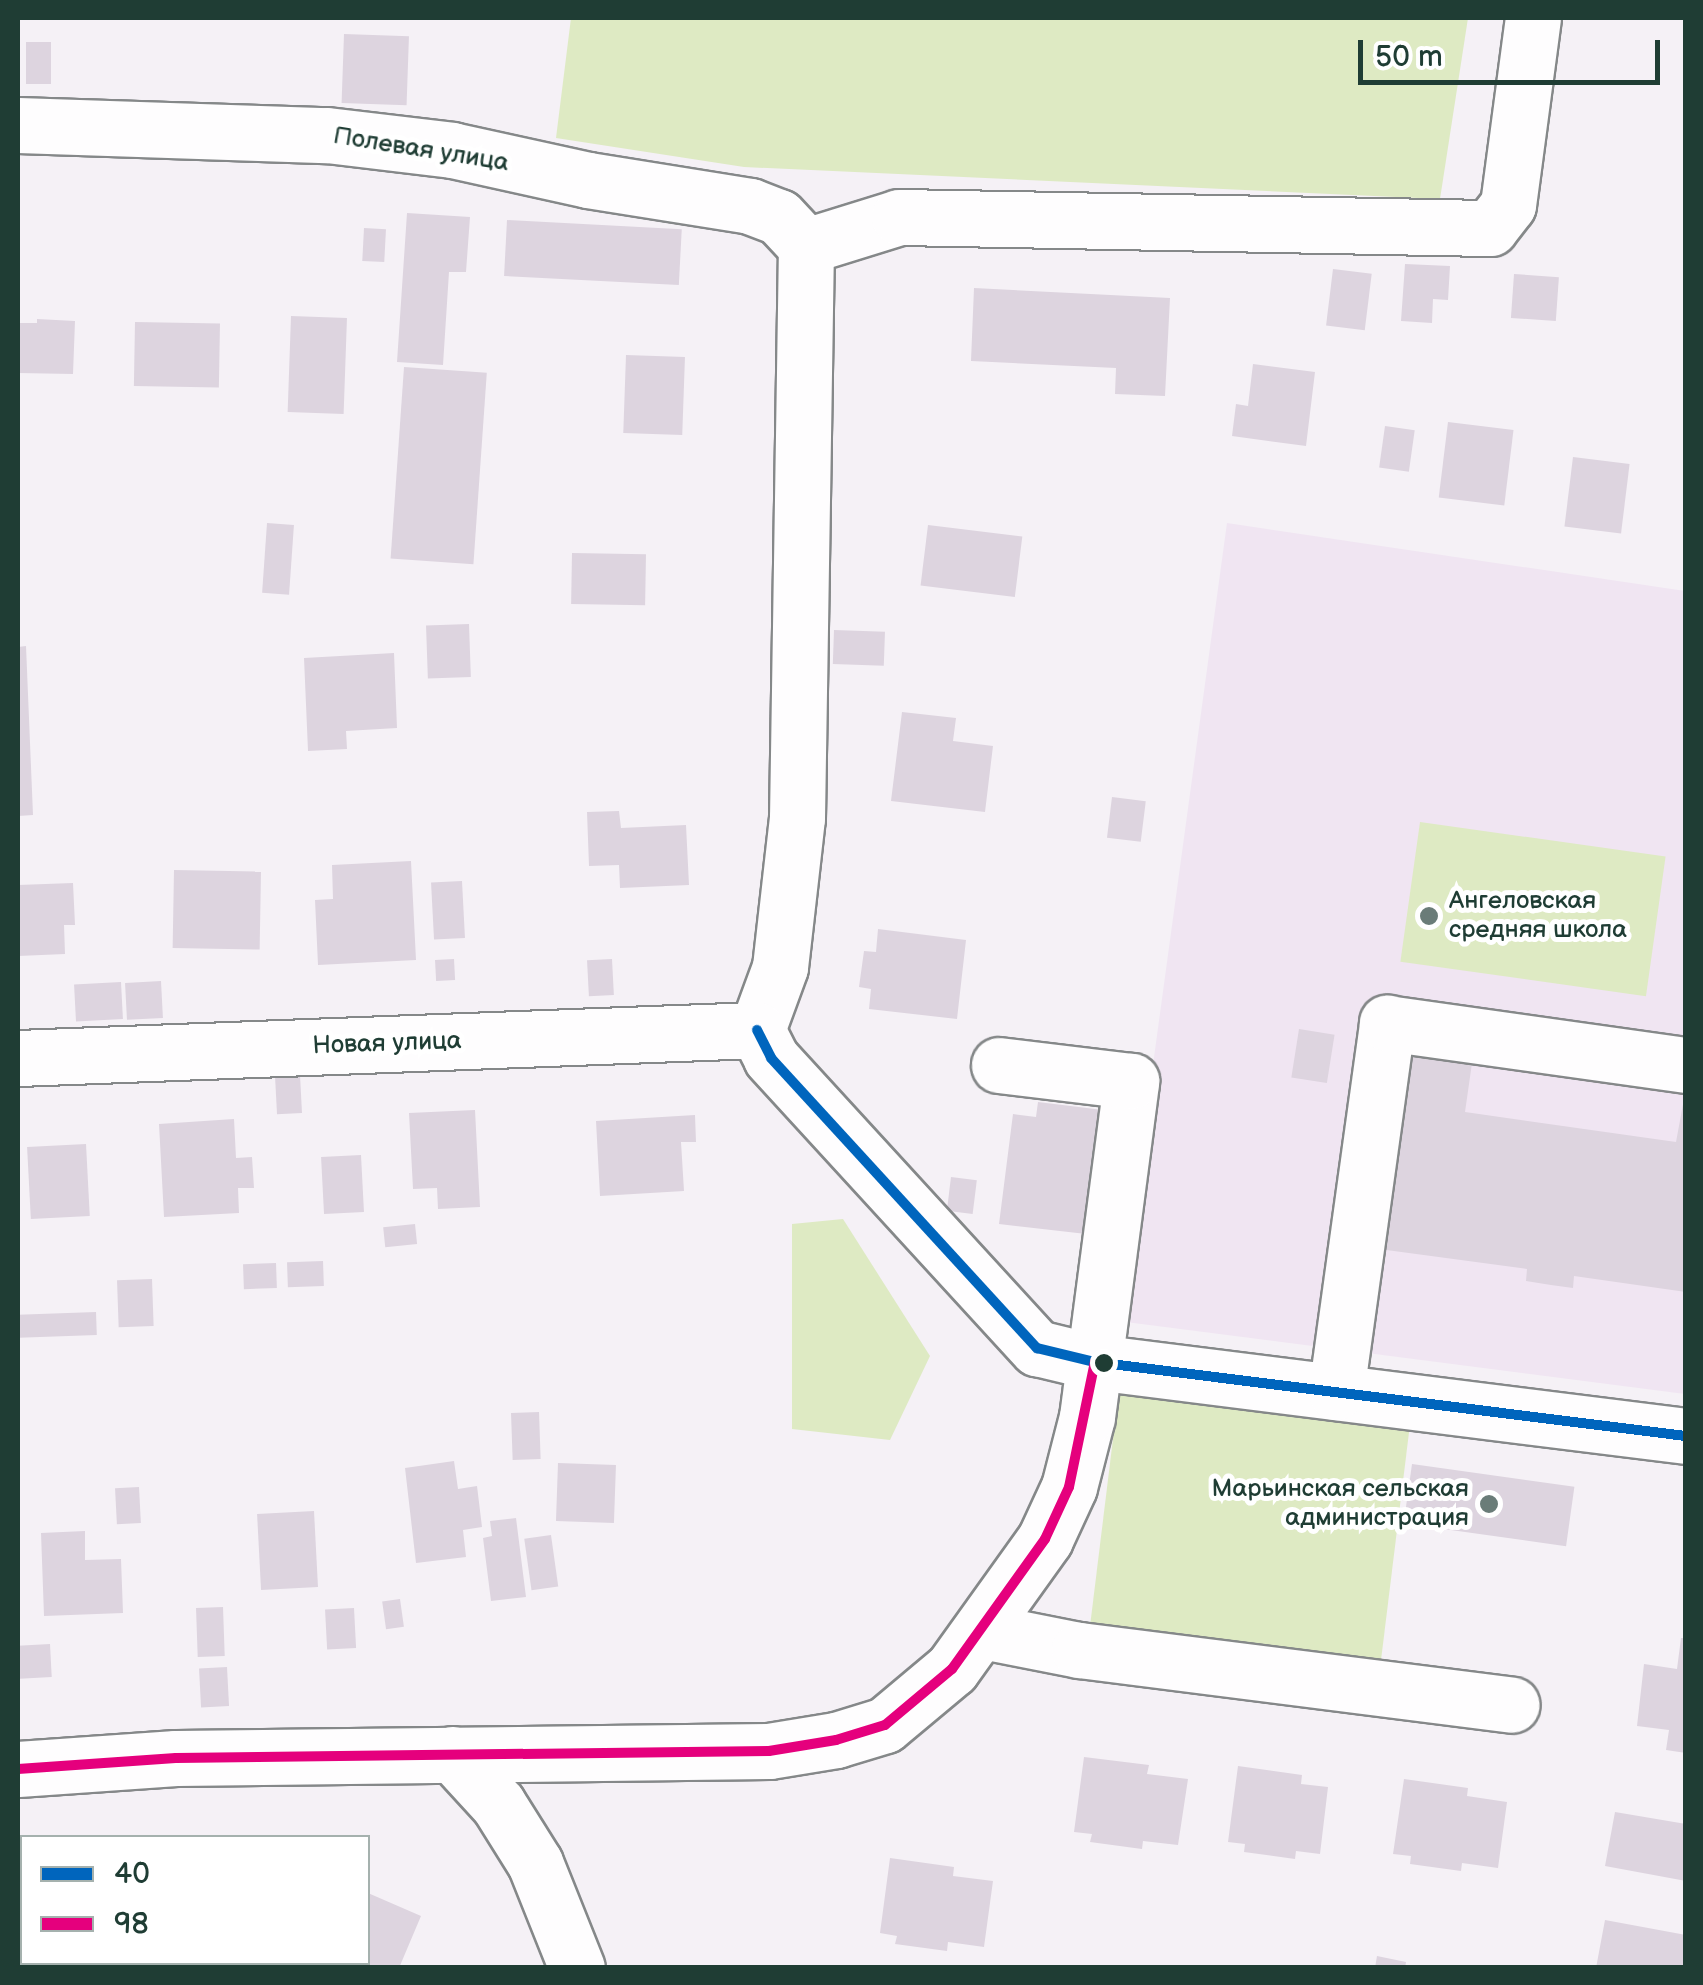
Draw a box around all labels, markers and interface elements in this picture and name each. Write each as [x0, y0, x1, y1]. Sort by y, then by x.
scale bar [1363, 20, 1666, 82]
text: 50 m [1375, 39, 1443, 75]
street label: Полевая улица [331, 121, 511, 179]
place label: Ангеловская средняя школа [1449, 887, 1627, 946]
marker: Ангеловская средняя школа [1418, 905, 1440, 927]
street label: Новая улица [312, 1026, 462, 1062]
unlabelled marker [1094, 1353, 1114, 1373]
place label: Марьинская сельская администрация [1212, 1475, 1469, 1534]
marker: Марьинская сельская администрация [1478, 1493, 1500, 1515]
legend [20, 1835, 370, 1965]
text: 40 [114, 1856, 150, 1892]
text: 98 [114, 1906, 149, 1942]

